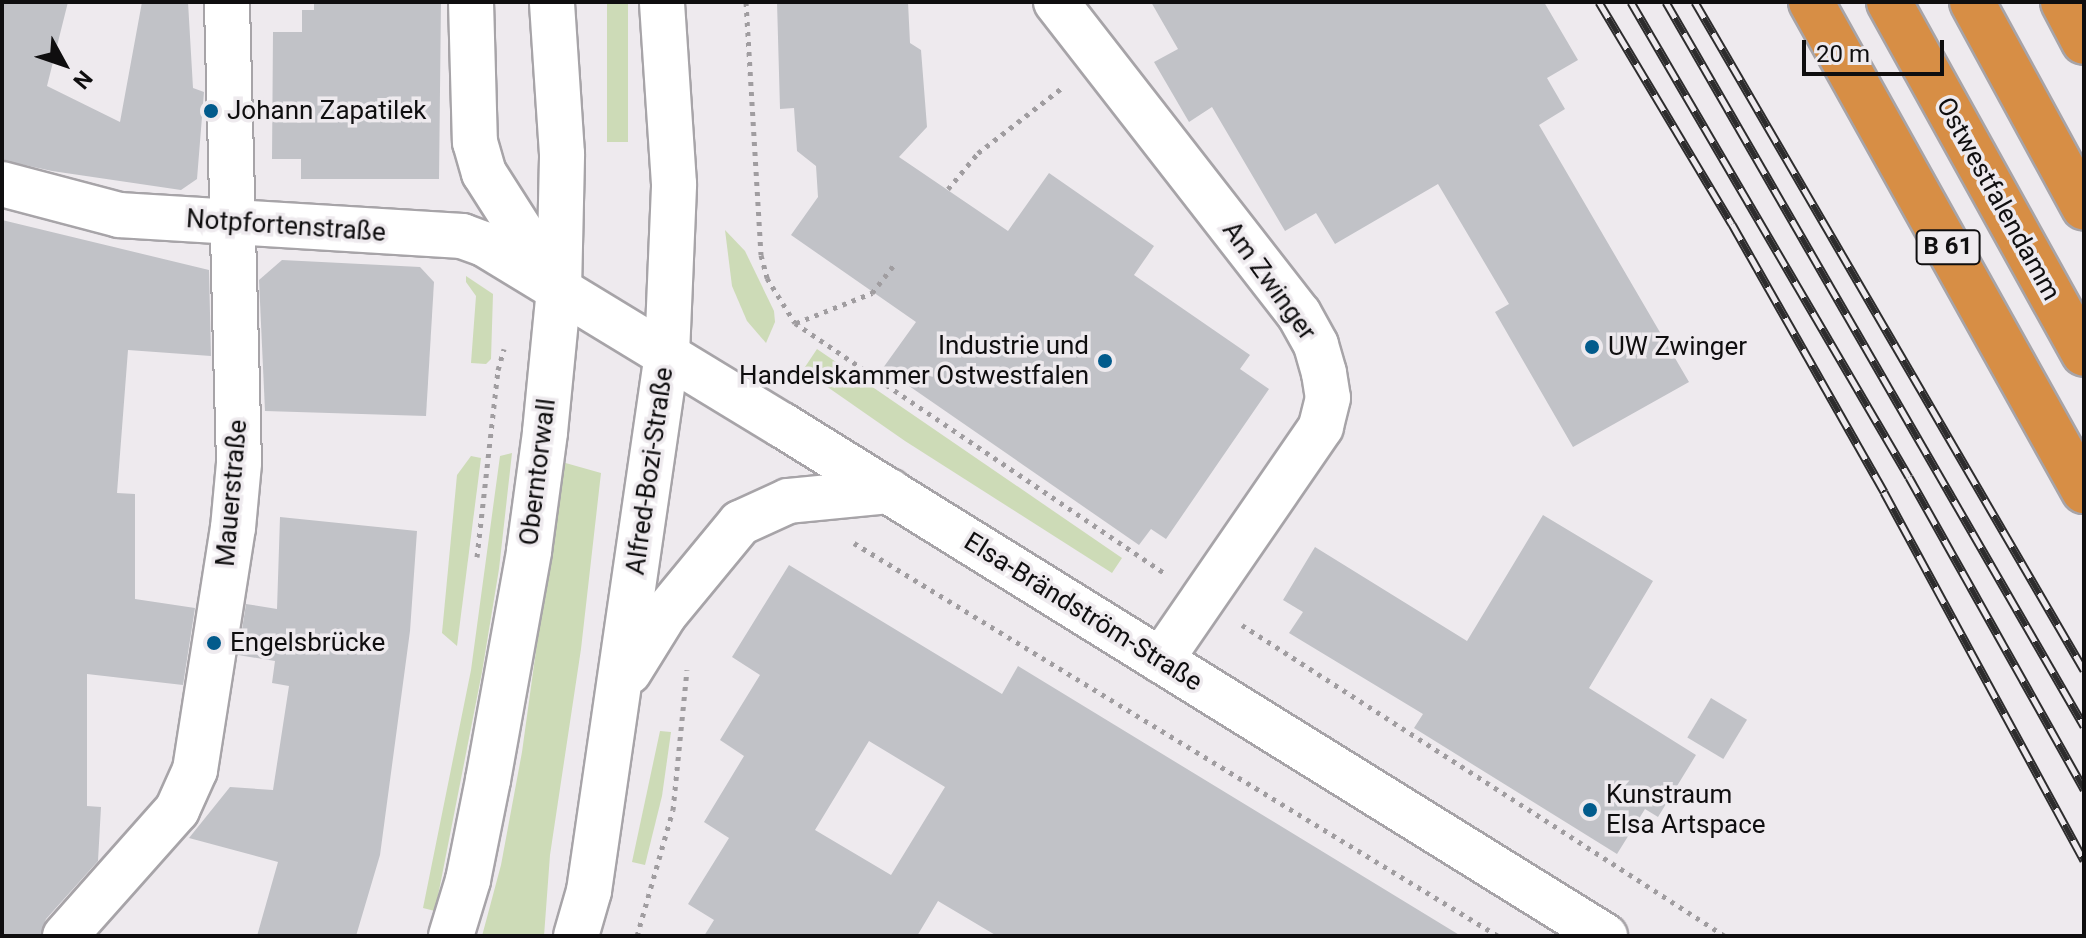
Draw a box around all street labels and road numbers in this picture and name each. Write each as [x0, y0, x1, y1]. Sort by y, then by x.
street label: Ostwestfalendamm [1929, 92, 2067, 306]
street label: Notpfortenstraße [185, 203, 387, 249]
street label: Am Zwinger [1216, 216, 1322, 346]
road number: B 61 [1914, 227, 1982, 267]
street label: Alfred-Bozi-Straße [620, 365, 680, 577]
street label: Oberntorwall [514, 397, 562, 547]
street label: Mauerstraße [210, 418, 254, 568]
street label: Elsa-Brändström-Straße [958, 526, 1208, 698]

